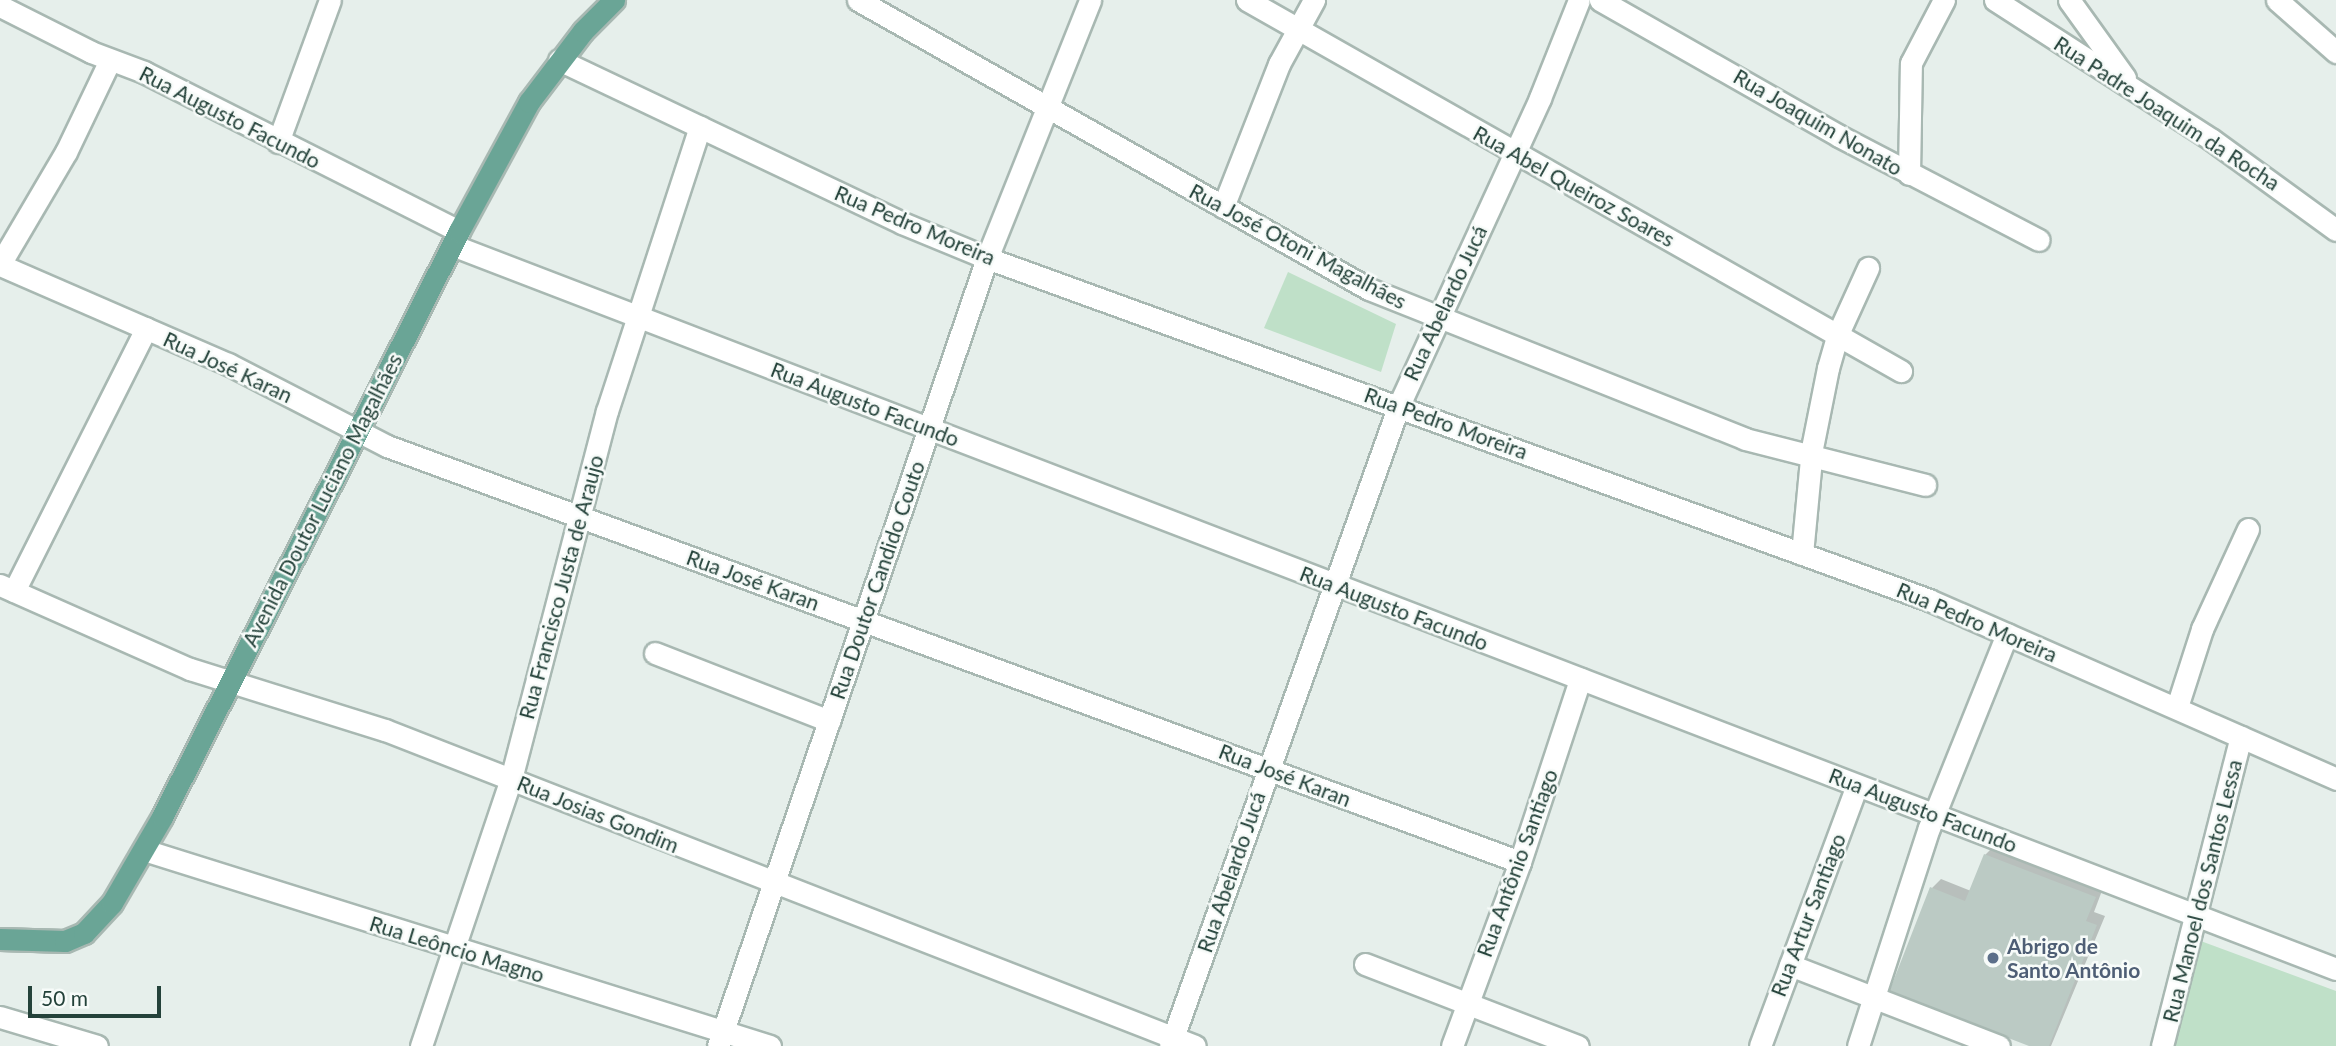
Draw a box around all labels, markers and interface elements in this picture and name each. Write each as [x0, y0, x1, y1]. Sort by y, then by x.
street label: Rua Padre Joaquim da Rocha [2049, 30, 2285, 196]
street label: Rua Augusto Facundo [135, 60, 325, 174]
street label: Rua Joaquim Nonato [1729, 63, 1907, 181]
street label: Rua Abel Queiroz Soares [1469, 120, 1679, 252]
street label: Rua José Otoni Magalhães [1185, 178, 1411, 314]
street label: Rua Pedro Moreira [831, 180, 999, 270]
street label: Rua Abelardo Jucá [1398, 221, 1492, 385]
street label: Rua José Karan [159, 326, 297, 408]
street label: Avenida Doutor Luciano Magalhães [237, 349, 407, 651]
street label: Rua Augusto Facundo [767, 356, 963, 452]
street label: Rua Pedro Moreira [1361, 382, 1531, 464]
street label: Rua Francisco Justa de Araujo [513, 451, 609, 723]
street label: Rua Doutor Candido Couto [824, 457, 930, 703]
street label: Rua José Karan [683, 544, 823, 616]
street label: Rua Augusto Facundo [1296, 560, 1492, 656]
street label: Rua Pedro Moreira [1893, 577, 2061, 667]
street label: Rua José Karan [1215, 738, 1355, 812]
street label: Rua Manoel dos Santos Lessa [2157, 757, 2247, 1025]
street label: Rua Augusto Facundo [1825, 762, 2021, 858]
street label: Rua Antônio Santiago [1471, 765, 1563, 961]
street label: Rua Josias Gondim [513, 770, 683, 858]
street label: Rua Abelardo Jucá [1191, 788, 1271, 956]
street label: Rua Artur Santiago [1765, 829, 1851, 1001]
street label: Rua Leôncio Magno [367, 910, 547, 988]
place label: Abrigo de Santo Antônio [2007, 933, 2141, 983]
marker: Abrigo de Santo Antônio [1985, 950, 2001, 966]
scale bar [32, 972, 164, 1016]
text: 50 m [41, 985, 88, 1010]

